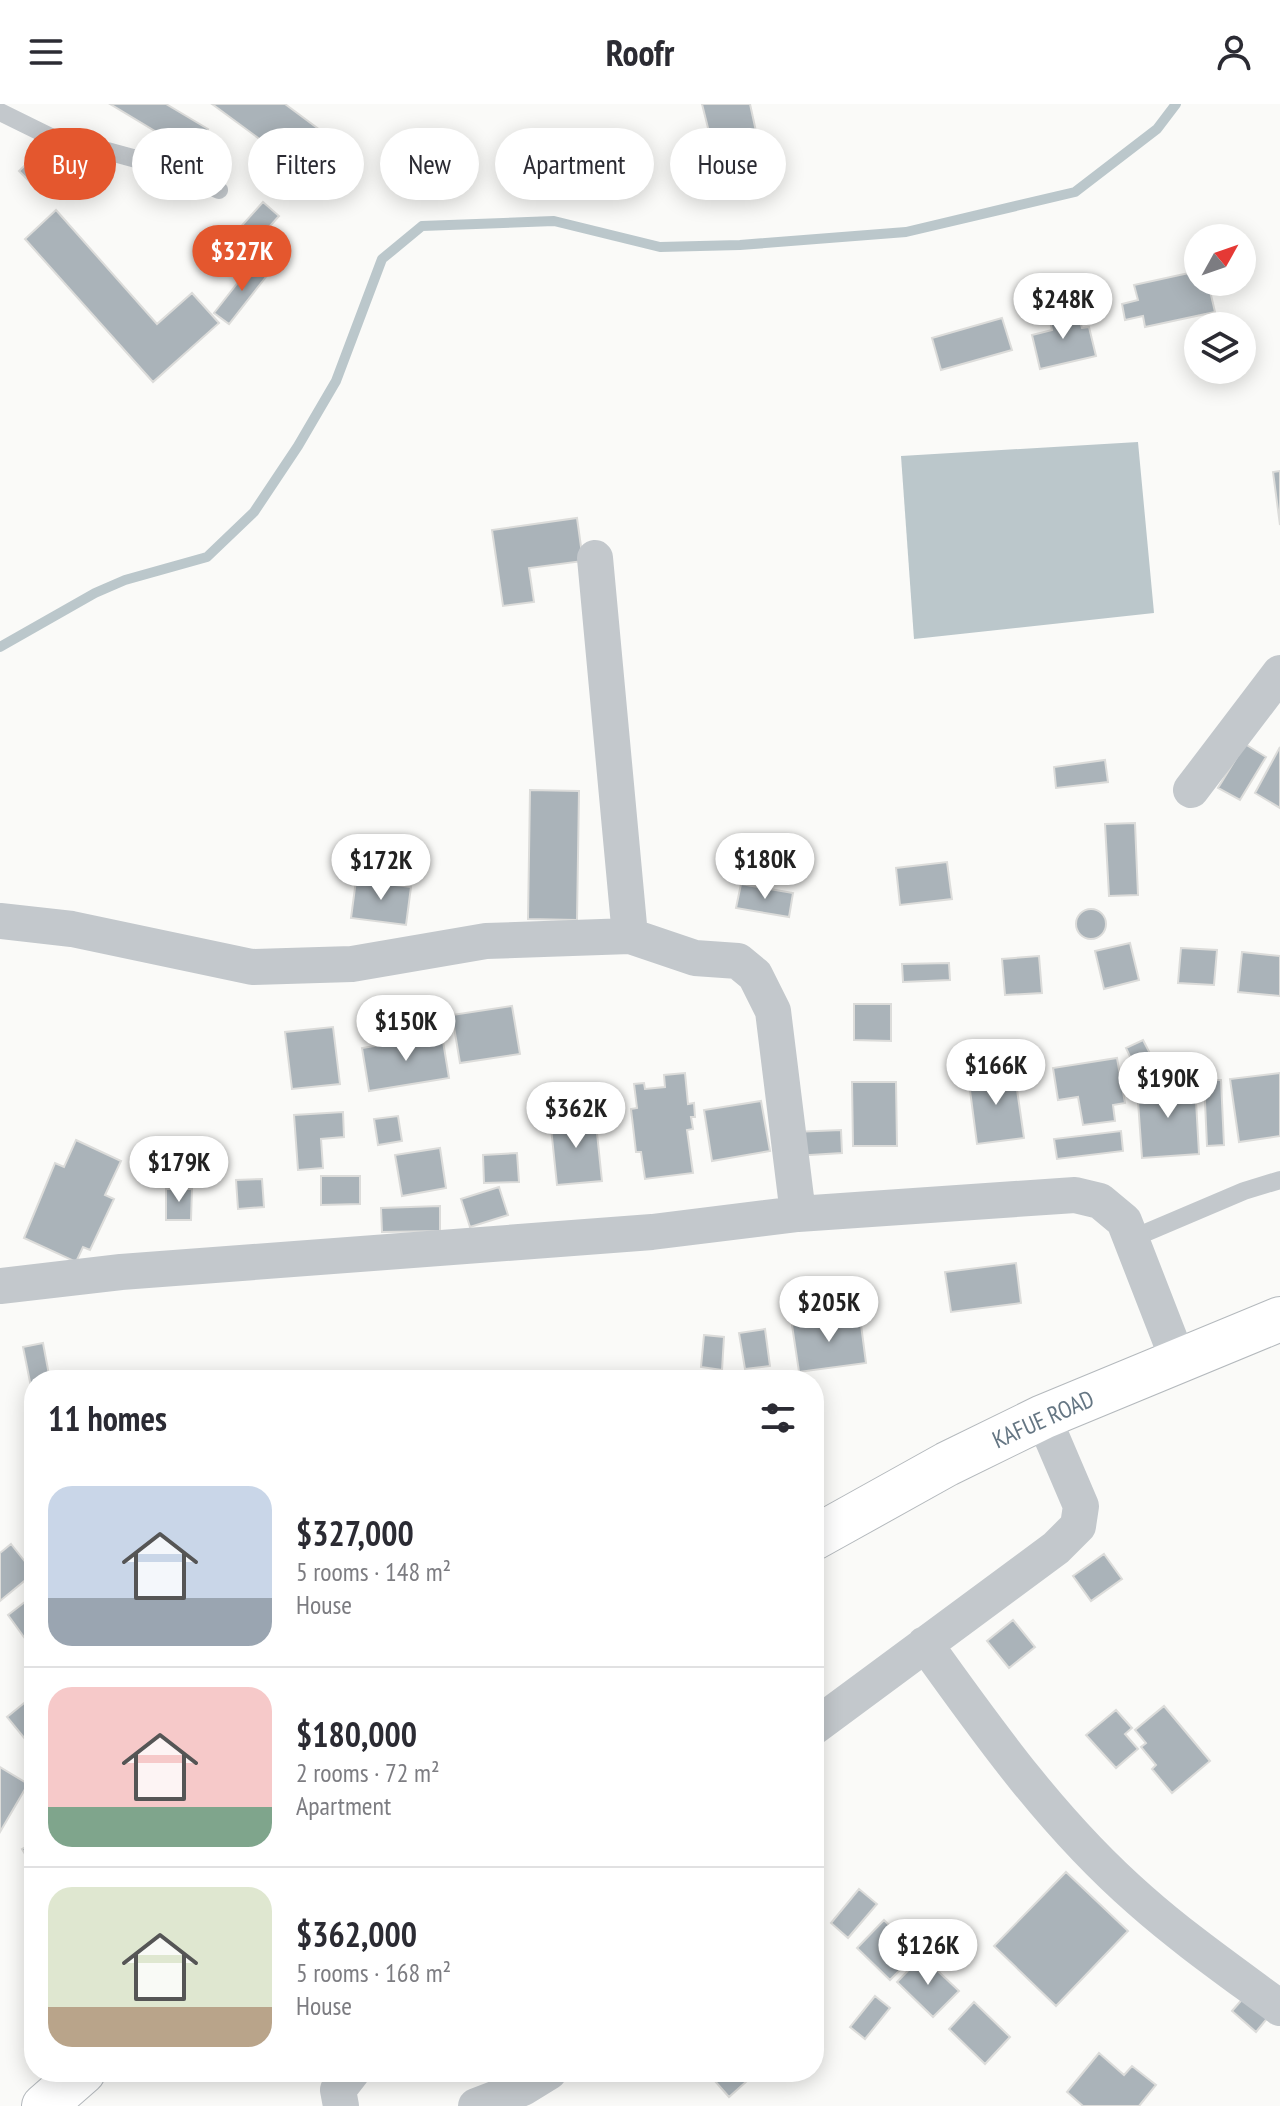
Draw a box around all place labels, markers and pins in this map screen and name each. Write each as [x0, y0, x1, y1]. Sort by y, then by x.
pin: $327K [186, 225, 298, 293]
pin: $248K [1007, 273, 1119, 341]
pin: $180K [709, 833, 821, 901]
pin: $172K [325, 834, 437, 902]
pin: $150K [350, 995, 462, 1063]
pin: $166K [940, 1039, 1052, 1107]
pin: $190K [1112, 1052, 1224, 1120]
pin: $362K [520, 1082, 632, 1150]
pin: $179K [123, 1136, 235, 1204]
pin: $205K [773, 1276, 885, 1344]
pin: $126K [872, 1919, 984, 1987]

